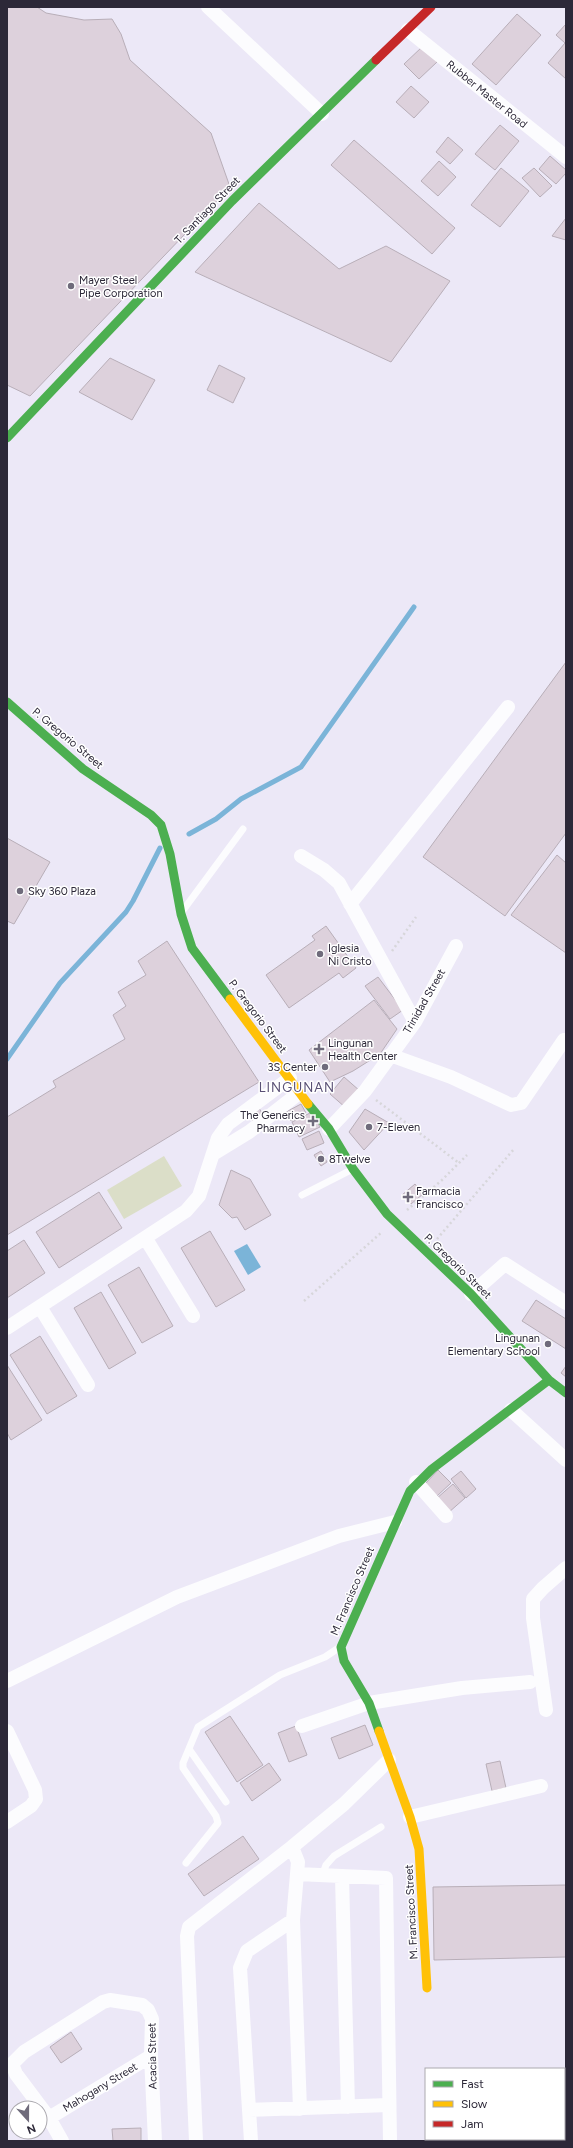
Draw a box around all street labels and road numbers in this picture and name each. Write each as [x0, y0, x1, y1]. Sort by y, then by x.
street label: Rubber Master Road [444, 58, 530, 131]
street label: T. Santiago Street [172, 174, 243, 247]
street label: P. Gregorio Street [30, 705, 106, 772]
street label: Trinidad Street [401, 967, 448, 1036]
street label: P. Gregorio Street [226, 977, 289, 1056]
street label: P. Gregorio Street [421, 1231, 494, 1302]
street label: M. Francisco Street [328, 1545, 377, 1638]
street label: M. Francisco Street [403, 1864, 420, 1960]
street label: Acacia Street [145, 2023, 160, 2089]
street label: Mahogany Street [61, 2060, 140, 2115]

